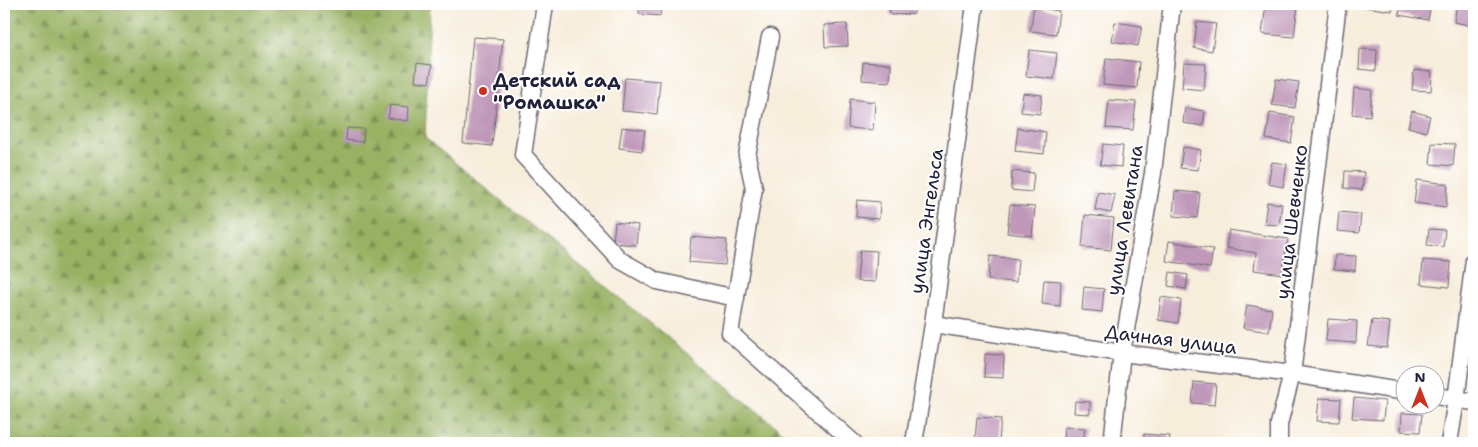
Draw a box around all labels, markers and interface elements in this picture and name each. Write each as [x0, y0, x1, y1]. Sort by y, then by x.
place label: Детский сад "Ромашка" [493, 68, 621, 115]
marker: Детский сад "Ромашка" [477, 85, 489, 97]
street label: улица Левитана [1100, 143, 1149, 297]
street label: улица Шевченко [1270, 143, 1313, 301]
street label: улица Энгельса [904, 147, 949, 295]
street label: Дачная улица [1104, 319, 1239, 360]
north arrow [1396, 364, 1446, 414]
text: N [1414, 368, 1426, 386]

